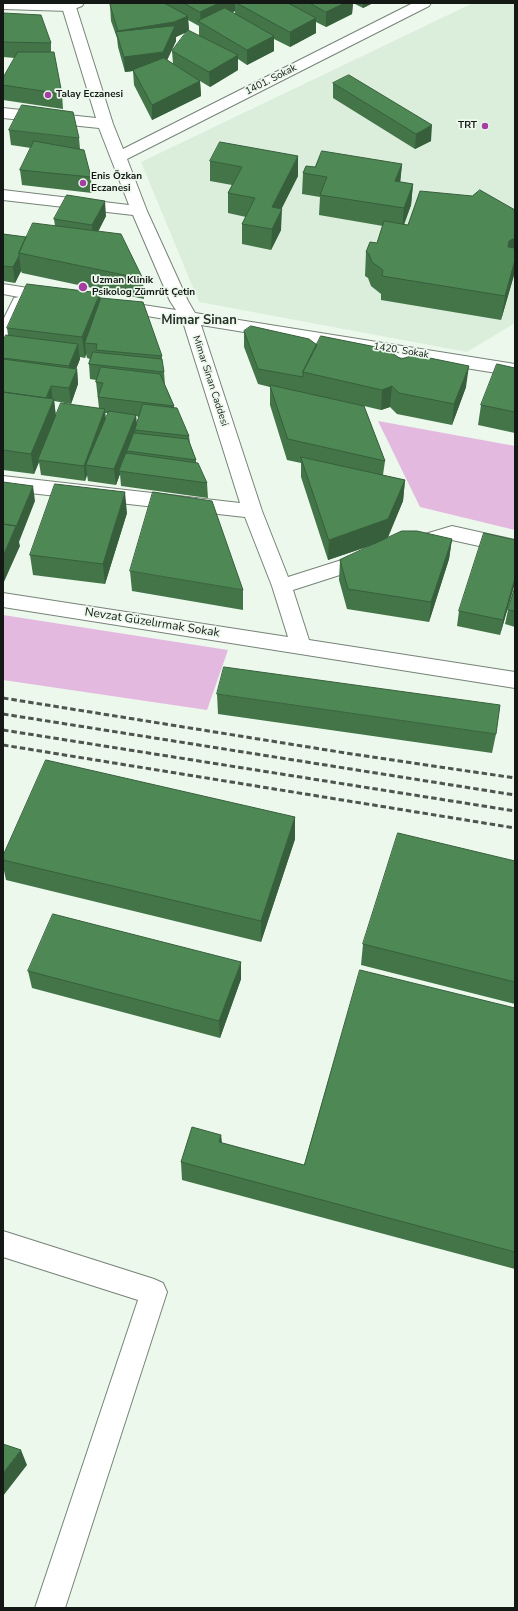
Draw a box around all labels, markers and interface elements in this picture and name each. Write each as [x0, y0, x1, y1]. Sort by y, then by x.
street label: 1401. Sokak [243, 62, 299, 98]
place label: Talay Eczanesi [56, 89, 123, 101]
marker: Talay Eczanesi [43, 90, 53, 100]
place label: TRT [458, 120, 477, 132]
marker: TRT [480, 121, 490, 131]
place label: Enis Özkan Eczanesi [91, 171, 142, 194]
marker: Enis Özkan Eczanesi [78, 178, 88, 188]
place label: Uzman Klinik Psikolog Zümrüt Çetin [92, 275, 195, 298]
marker: Uzman Klinik Psikolog Zümrüt Çetin [77, 281, 89, 293]
district label: Mimar Sinan [161, 313, 237, 329]
street label: Mimar Sinan Caddesi [190, 334, 230, 428]
street label: 1420. Sokak [372, 341, 430, 361]
street label: Nevzat Güzelırmak Sokak [84, 605, 220, 641]

